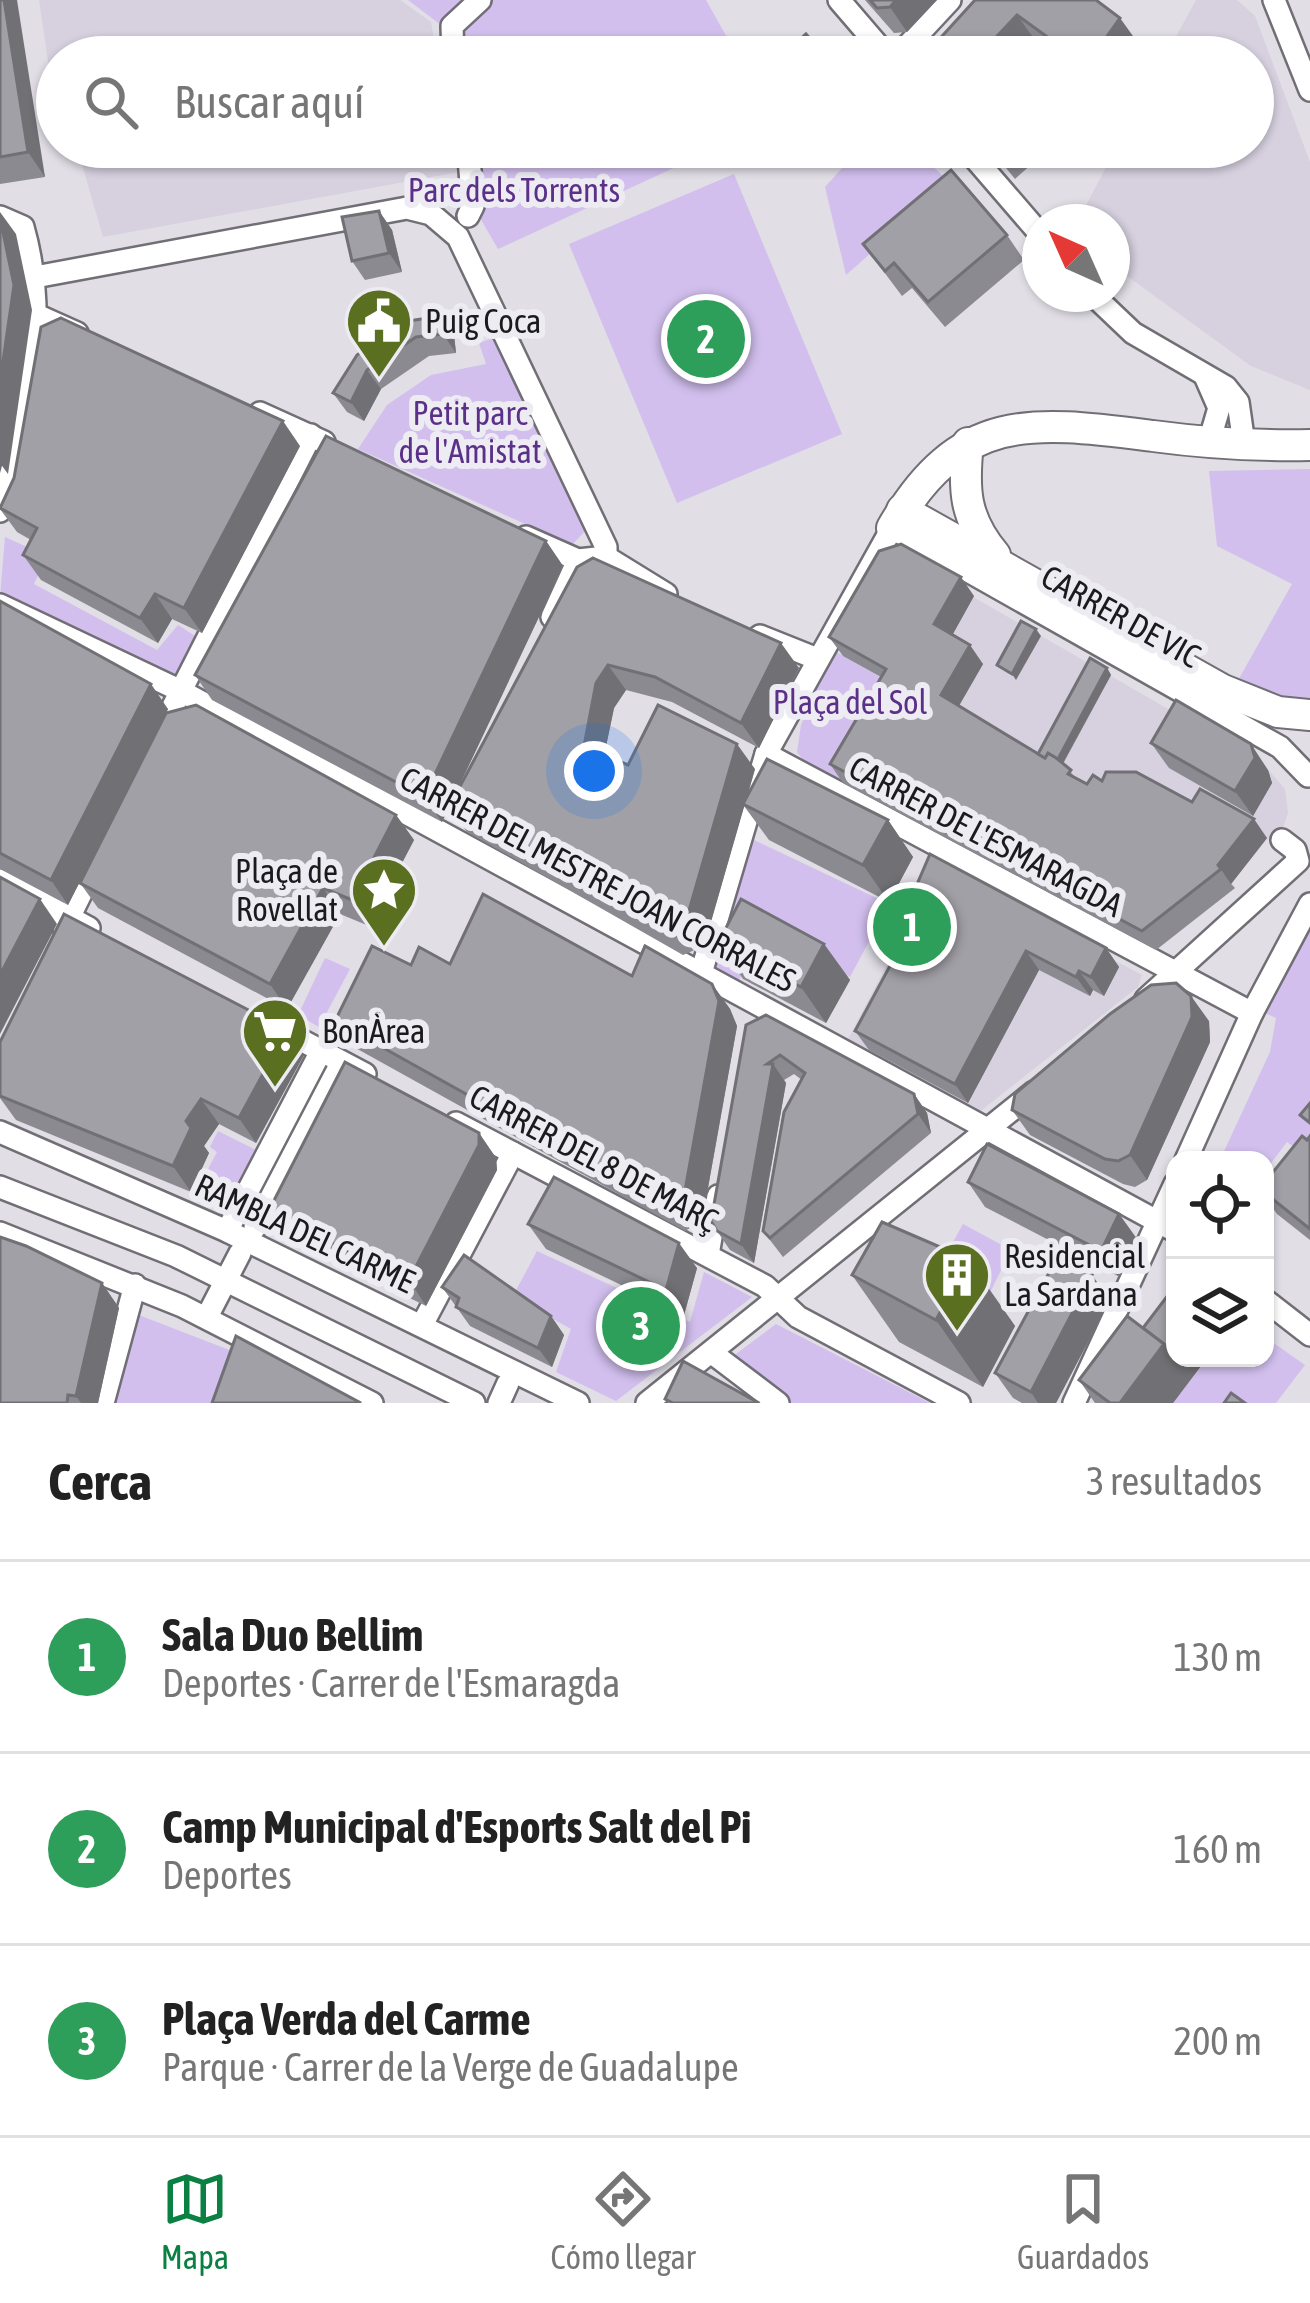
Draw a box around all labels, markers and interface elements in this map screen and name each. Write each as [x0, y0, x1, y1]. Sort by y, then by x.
search box [36, 36, 1274, 168]
icon: search [78, 69, 144, 135]
text: Buscar aquí [174, 76, 364, 128]
park label: Parc dels Torrents [408, 171, 620, 209]
north arrow [1022, 204, 1130, 312]
public building icon: Puig Coca [344, 286, 414, 380]
pin: 2 [667, 294, 745, 384]
place label: Puig Coca [425, 302, 541, 340]
park label: Petit parc de l'Amistat [399, 394, 541, 470]
street label: CARRER DE VIC [1035, 557, 1207, 675]
park label: Plaça del Sol [773, 683, 927, 721]
your location [564, 741, 624, 801]
street label: CARRER DE L'ESMARAGDA [843, 748, 1130, 924]
street label: CARRER DEL MESTRE JOAN CORRALES [394, 759, 802, 1000]
place label: Plaça de Rovellat [235, 852, 338, 928]
place icon: Plaça de Rovellat [349, 855, 419, 949]
pin: 1 [873, 882, 951, 972]
supermarket icon: BonÀrea [240, 996, 310, 1090]
place label: BonÀrea [322, 1012, 425, 1050]
street label: CARRER DEL 8 DE MARÇ [464, 1077, 725, 1239]
map controls [1166, 1151, 1274, 1367]
button: locate [1166, 1151, 1274, 1259]
street label: RAMBLA DEL CARME [189, 1166, 421, 1300]
place label: Residencial La Sardana [1004, 1237, 1145, 1313]
building icon: Residencial La Sardana [922, 1240, 992, 1334]
button: layers [1166, 1259, 1274, 1367]
pin: 3 [602, 1281, 680, 1371]
text: Cerca [48, 1452, 152, 1511]
text: 3 resultados [1086, 1459, 1262, 1503]
text: Sala Duo Bellim [162, 1609, 423, 1661]
text: 1 [78, 1635, 96, 1679]
text: 130 m [1174, 1635, 1262, 1679]
text: Deportes · Carrer de l'Esmaragda [162, 1661, 620, 1705]
text: Camp Municipal d'Esports Salt del Pi [162, 1801, 751, 1853]
text: 2 [78, 1827, 96, 1871]
text: 160 m [1174, 1827, 1262, 1871]
text: Deportes [162, 1853, 292, 1897]
text: Plaça Verda del Carme [162, 1993, 531, 2045]
text: 3 [78, 2019, 96, 2063]
text: 200 m [1174, 2019, 1262, 2063]
text: Parque · Carrer de la Verge de Guadalupe [162, 2045, 739, 2089]
tab: Mapa [161, 2166, 229, 2276]
tab: Cómo llegar [551, 2166, 696, 2276]
tab: Guardados [1017, 2166, 1149, 2276]

